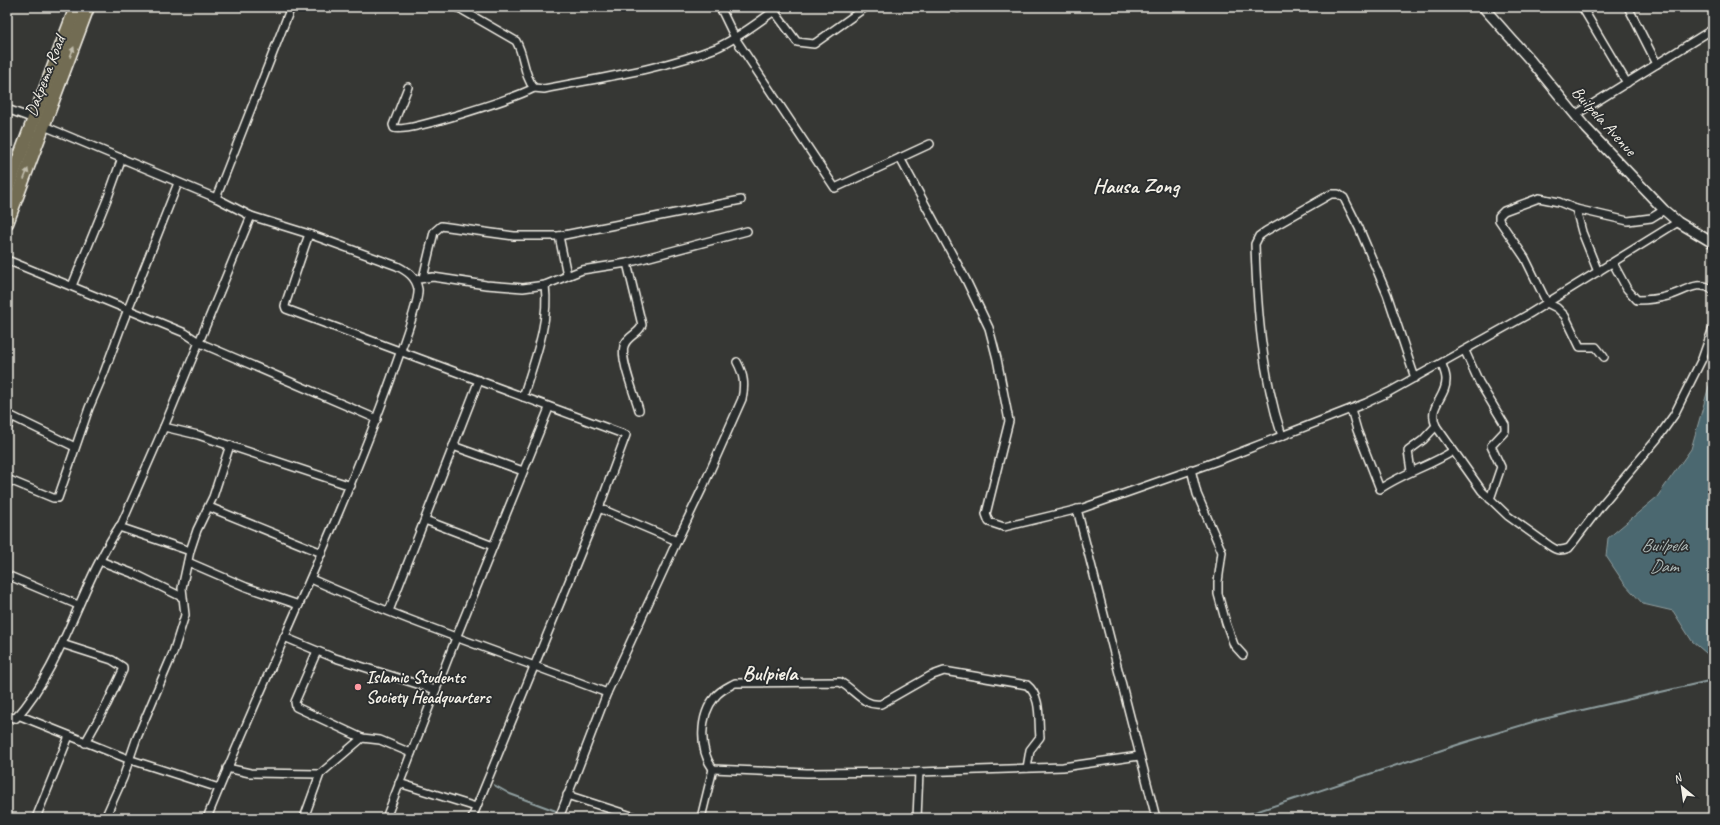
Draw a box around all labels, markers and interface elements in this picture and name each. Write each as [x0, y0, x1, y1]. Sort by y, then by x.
street label: Dakpema Road [20, 31, 71, 119]
one-way arrow [70, 46, 76, 58]
street label: Builpela Avenue [1567, 82, 1642, 161]
one-way arrow [23, 167, 29, 179]
district label: Hausa Zong [1093, 173, 1181, 199]
water label: Builpela Dam [1641, 534, 1689, 577]
district label: Bulpiela [743, 660, 799, 686]
place label: Islamic Students Society Headquarters [366, 667, 492, 708]
marker: Islamic Students Society Headquarters [353, 682, 363, 692]
north arrow [1662, 767, 1702, 807]
text: N [1671, 769, 1685, 786]

